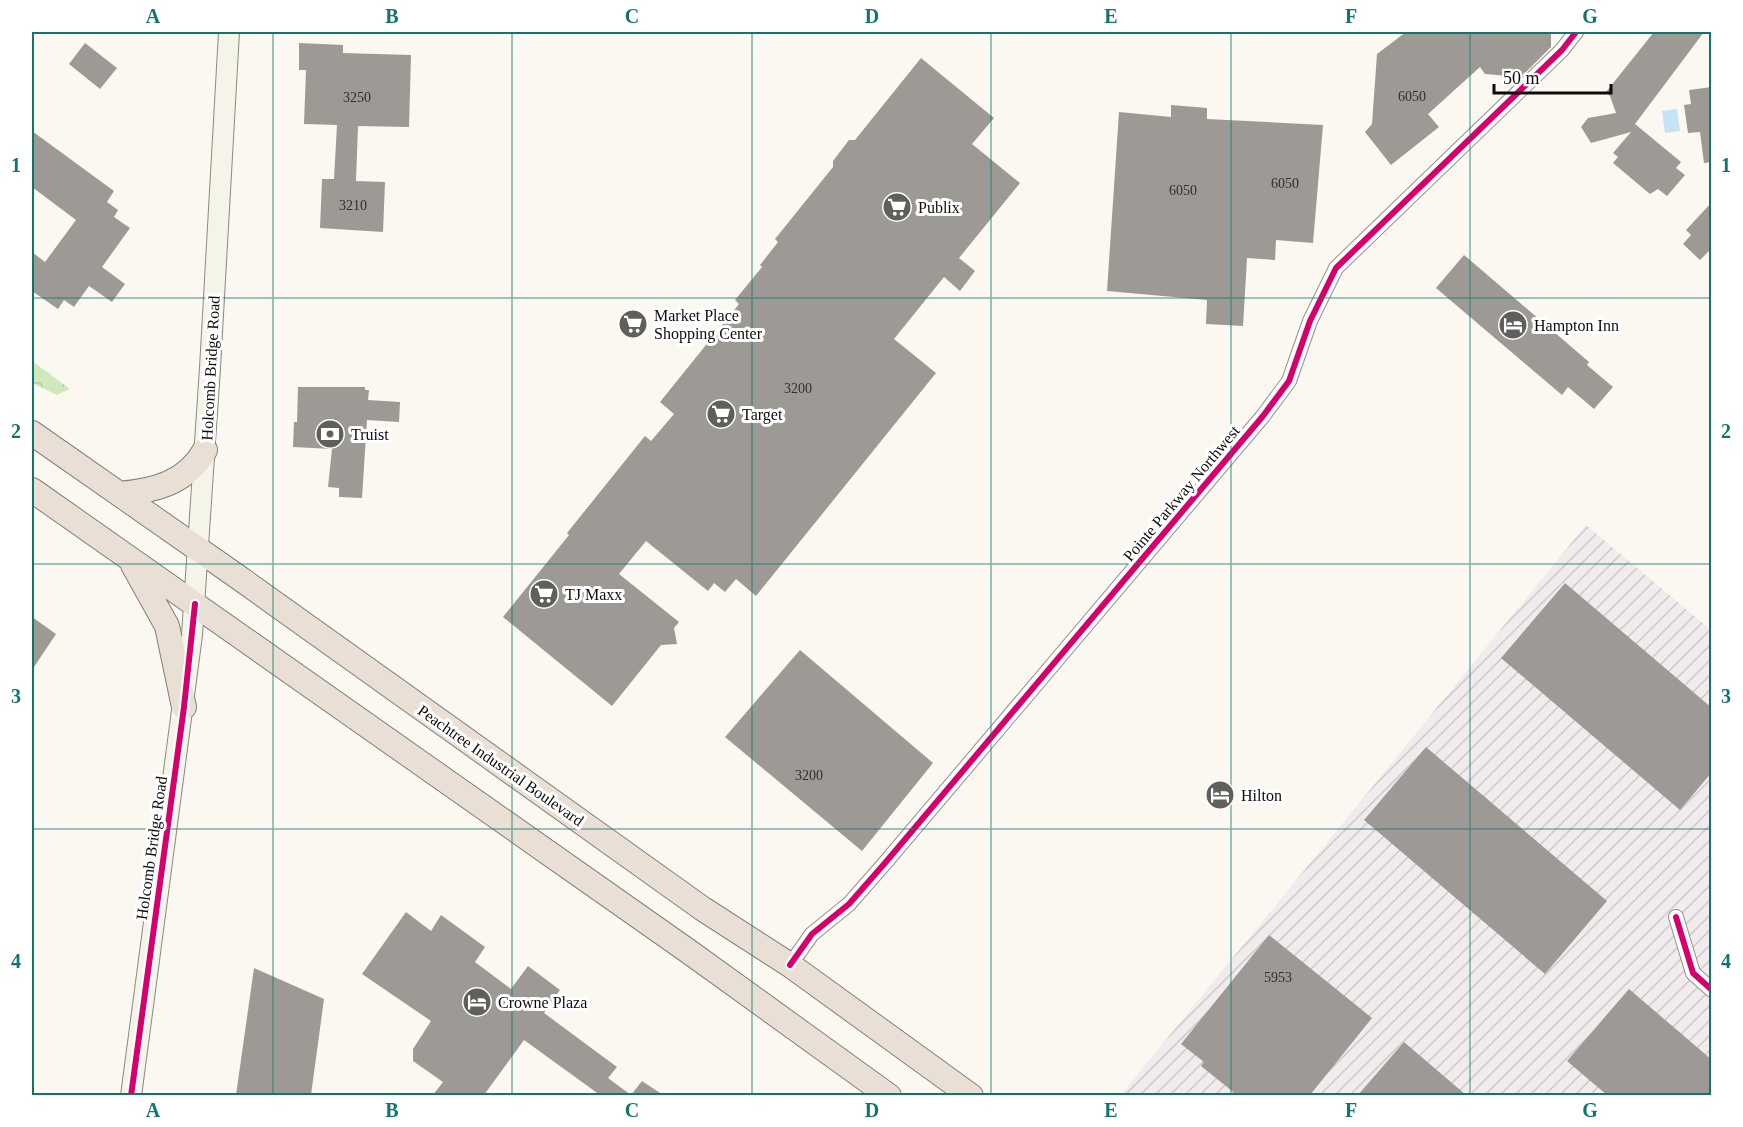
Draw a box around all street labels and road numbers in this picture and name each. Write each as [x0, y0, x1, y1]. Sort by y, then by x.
street label: Holcomb Bridge Road [198, 295, 224, 441]
street label: Pointe Parkway Northwest [1120, 422, 1244, 565]
street label: Peachtree Industrial Boulevard [415, 702, 587, 829]
street label: Holcomb Bridge Road [133, 775, 171, 921]

